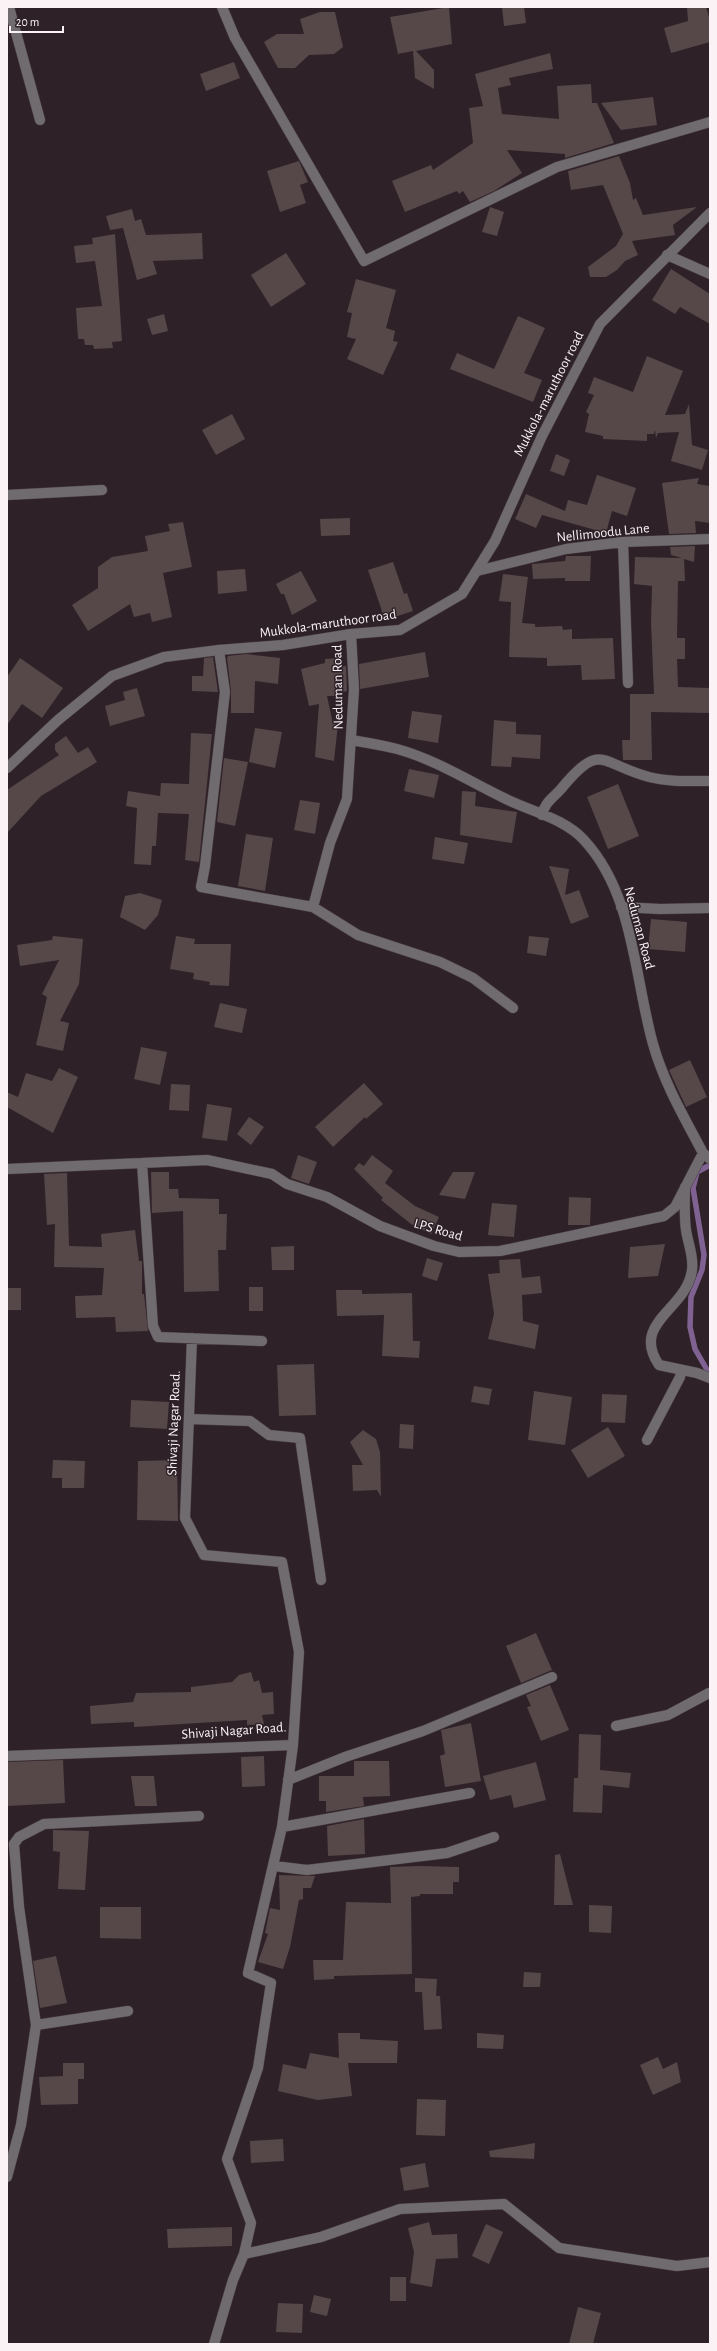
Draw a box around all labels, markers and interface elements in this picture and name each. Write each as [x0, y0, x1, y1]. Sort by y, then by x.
scale bar [10, 8, 63, 34]
text: 20 m [16, 16, 39, 28]
street label: Mukkola-maruthoor road [511, 329, 587, 459]
street label: Nellimoodu Lane [556, 521, 650, 545]
street label: Mukkola-maruthoor road [259, 607, 397, 641]
street label: Neduman Road [330, 644, 346, 730]
street label: Neduman Road [621, 885, 657, 971]
street label: LPS Road [412, 1216, 464, 1244]
street label: Shivaji Nagar Road. [165, 1370, 183, 1476]
street label: Shivaji Nagar Road. [181, 1720, 287, 1742]

